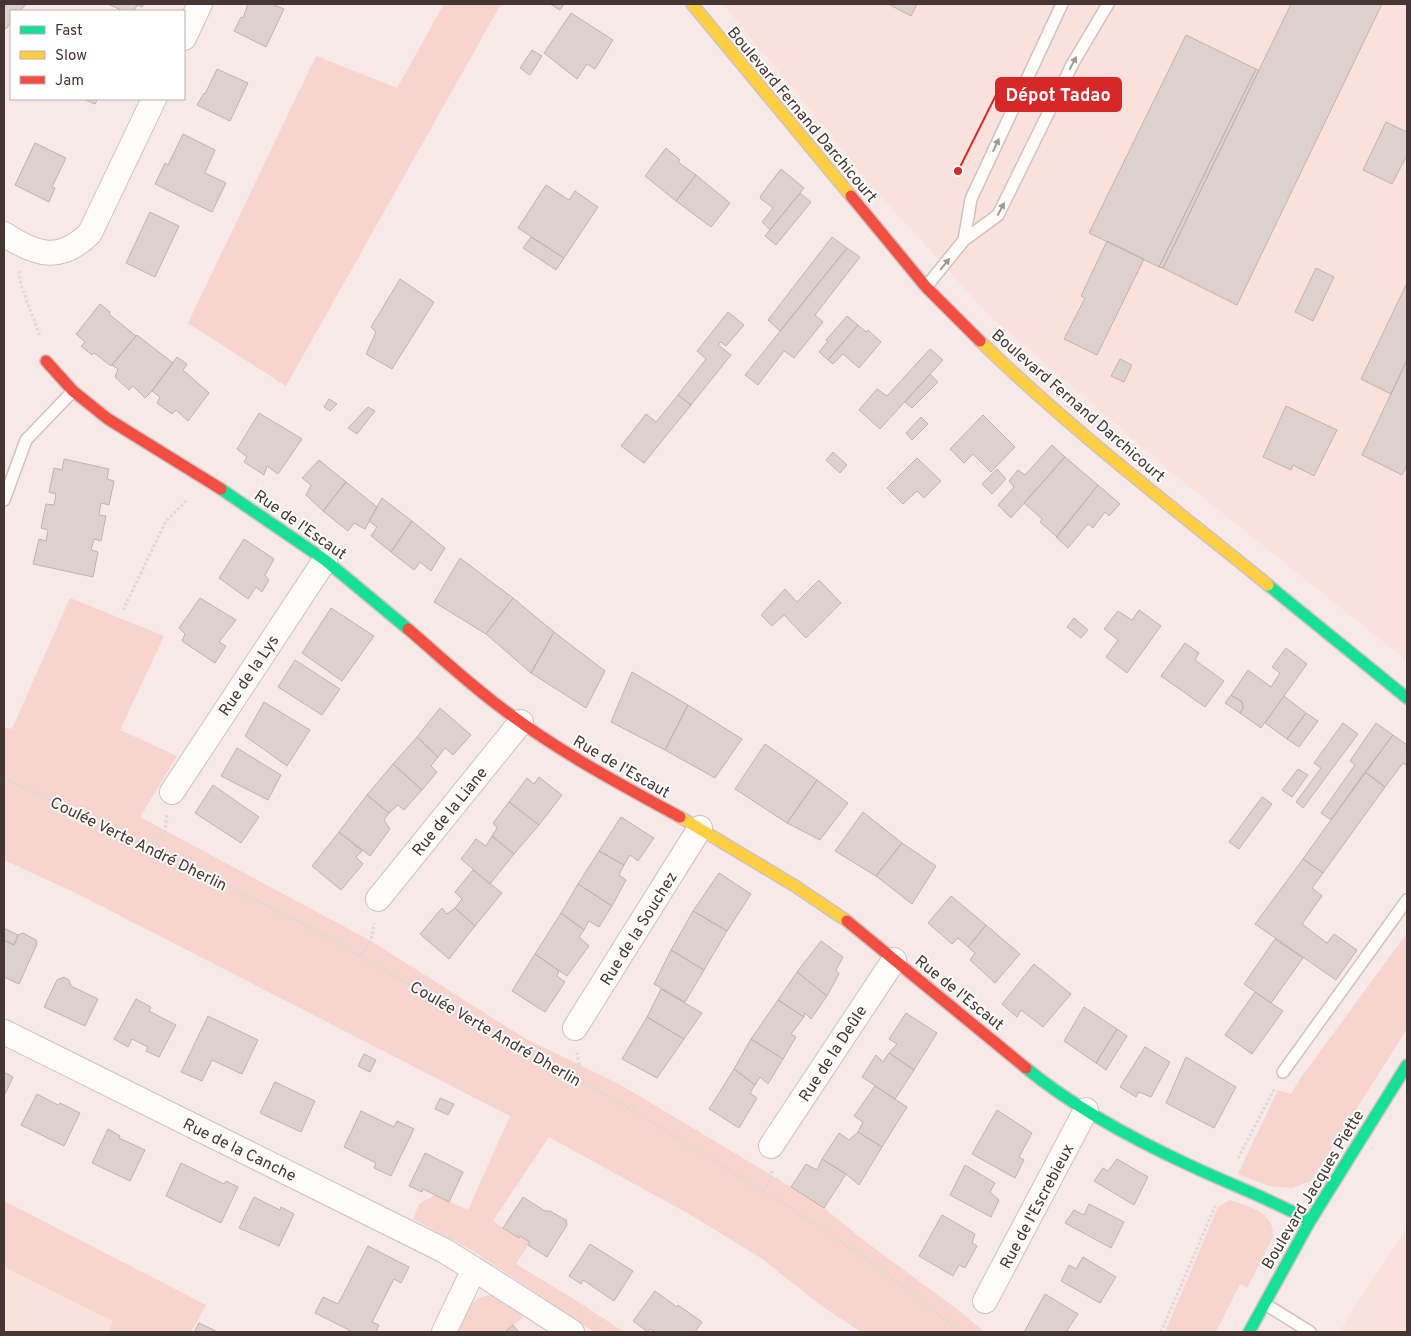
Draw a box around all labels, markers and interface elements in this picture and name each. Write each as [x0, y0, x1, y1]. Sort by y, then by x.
legend [10, 10, 185, 100]
text: Fast [55, 22, 83, 41]
street label: Boulevard Fernand Darchicourt [722, 23, 881, 207]
text: Slow [55, 47, 87, 66]
one-way arrow [1069, 56, 1077, 70]
text: Jam [55, 72, 84, 91]
callout: Dépot Tadao [996, 78, 1121, 111]
text: Dépot Tadao [1005, 85, 1111, 108]
one-way arrow [992, 138, 1000, 152]
one-way arrow [997, 201, 1005, 216]
one-way arrow [940, 257, 951, 270]
street label: Boulevard Fernand Darchicourt [987, 326, 1169, 487]
street label: Rue de l'Escaut [250, 486, 350, 565]
street label: Rue de la Lys [215, 632, 284, 720]
street label: Rue de l'Escaut [569, 732, 673, 804]
street label: Rue de la Liane [409, 764, 493, 861]
street label: Coulée Verte André Dherlin [46, 793, 230, 896]
street label: Rue de la Souchez [597, 868, 683, 990]
street label: Rue de l'Escaut [910, 952, 1007, 1036]
street label: Coulée Verte André Dherlin [406, 977, 584, 1092]
street label: Rue de la Deûle [795, 1002, 872, 1106]
street label: Boulevard Jacques Piette [1258, 1107, 1369, 1273]
street label: Rue de la Canche [179, 1115, 299, 1187]
street label: Rue de l'Escrebieux [996, 1141, 1079, 1273]

